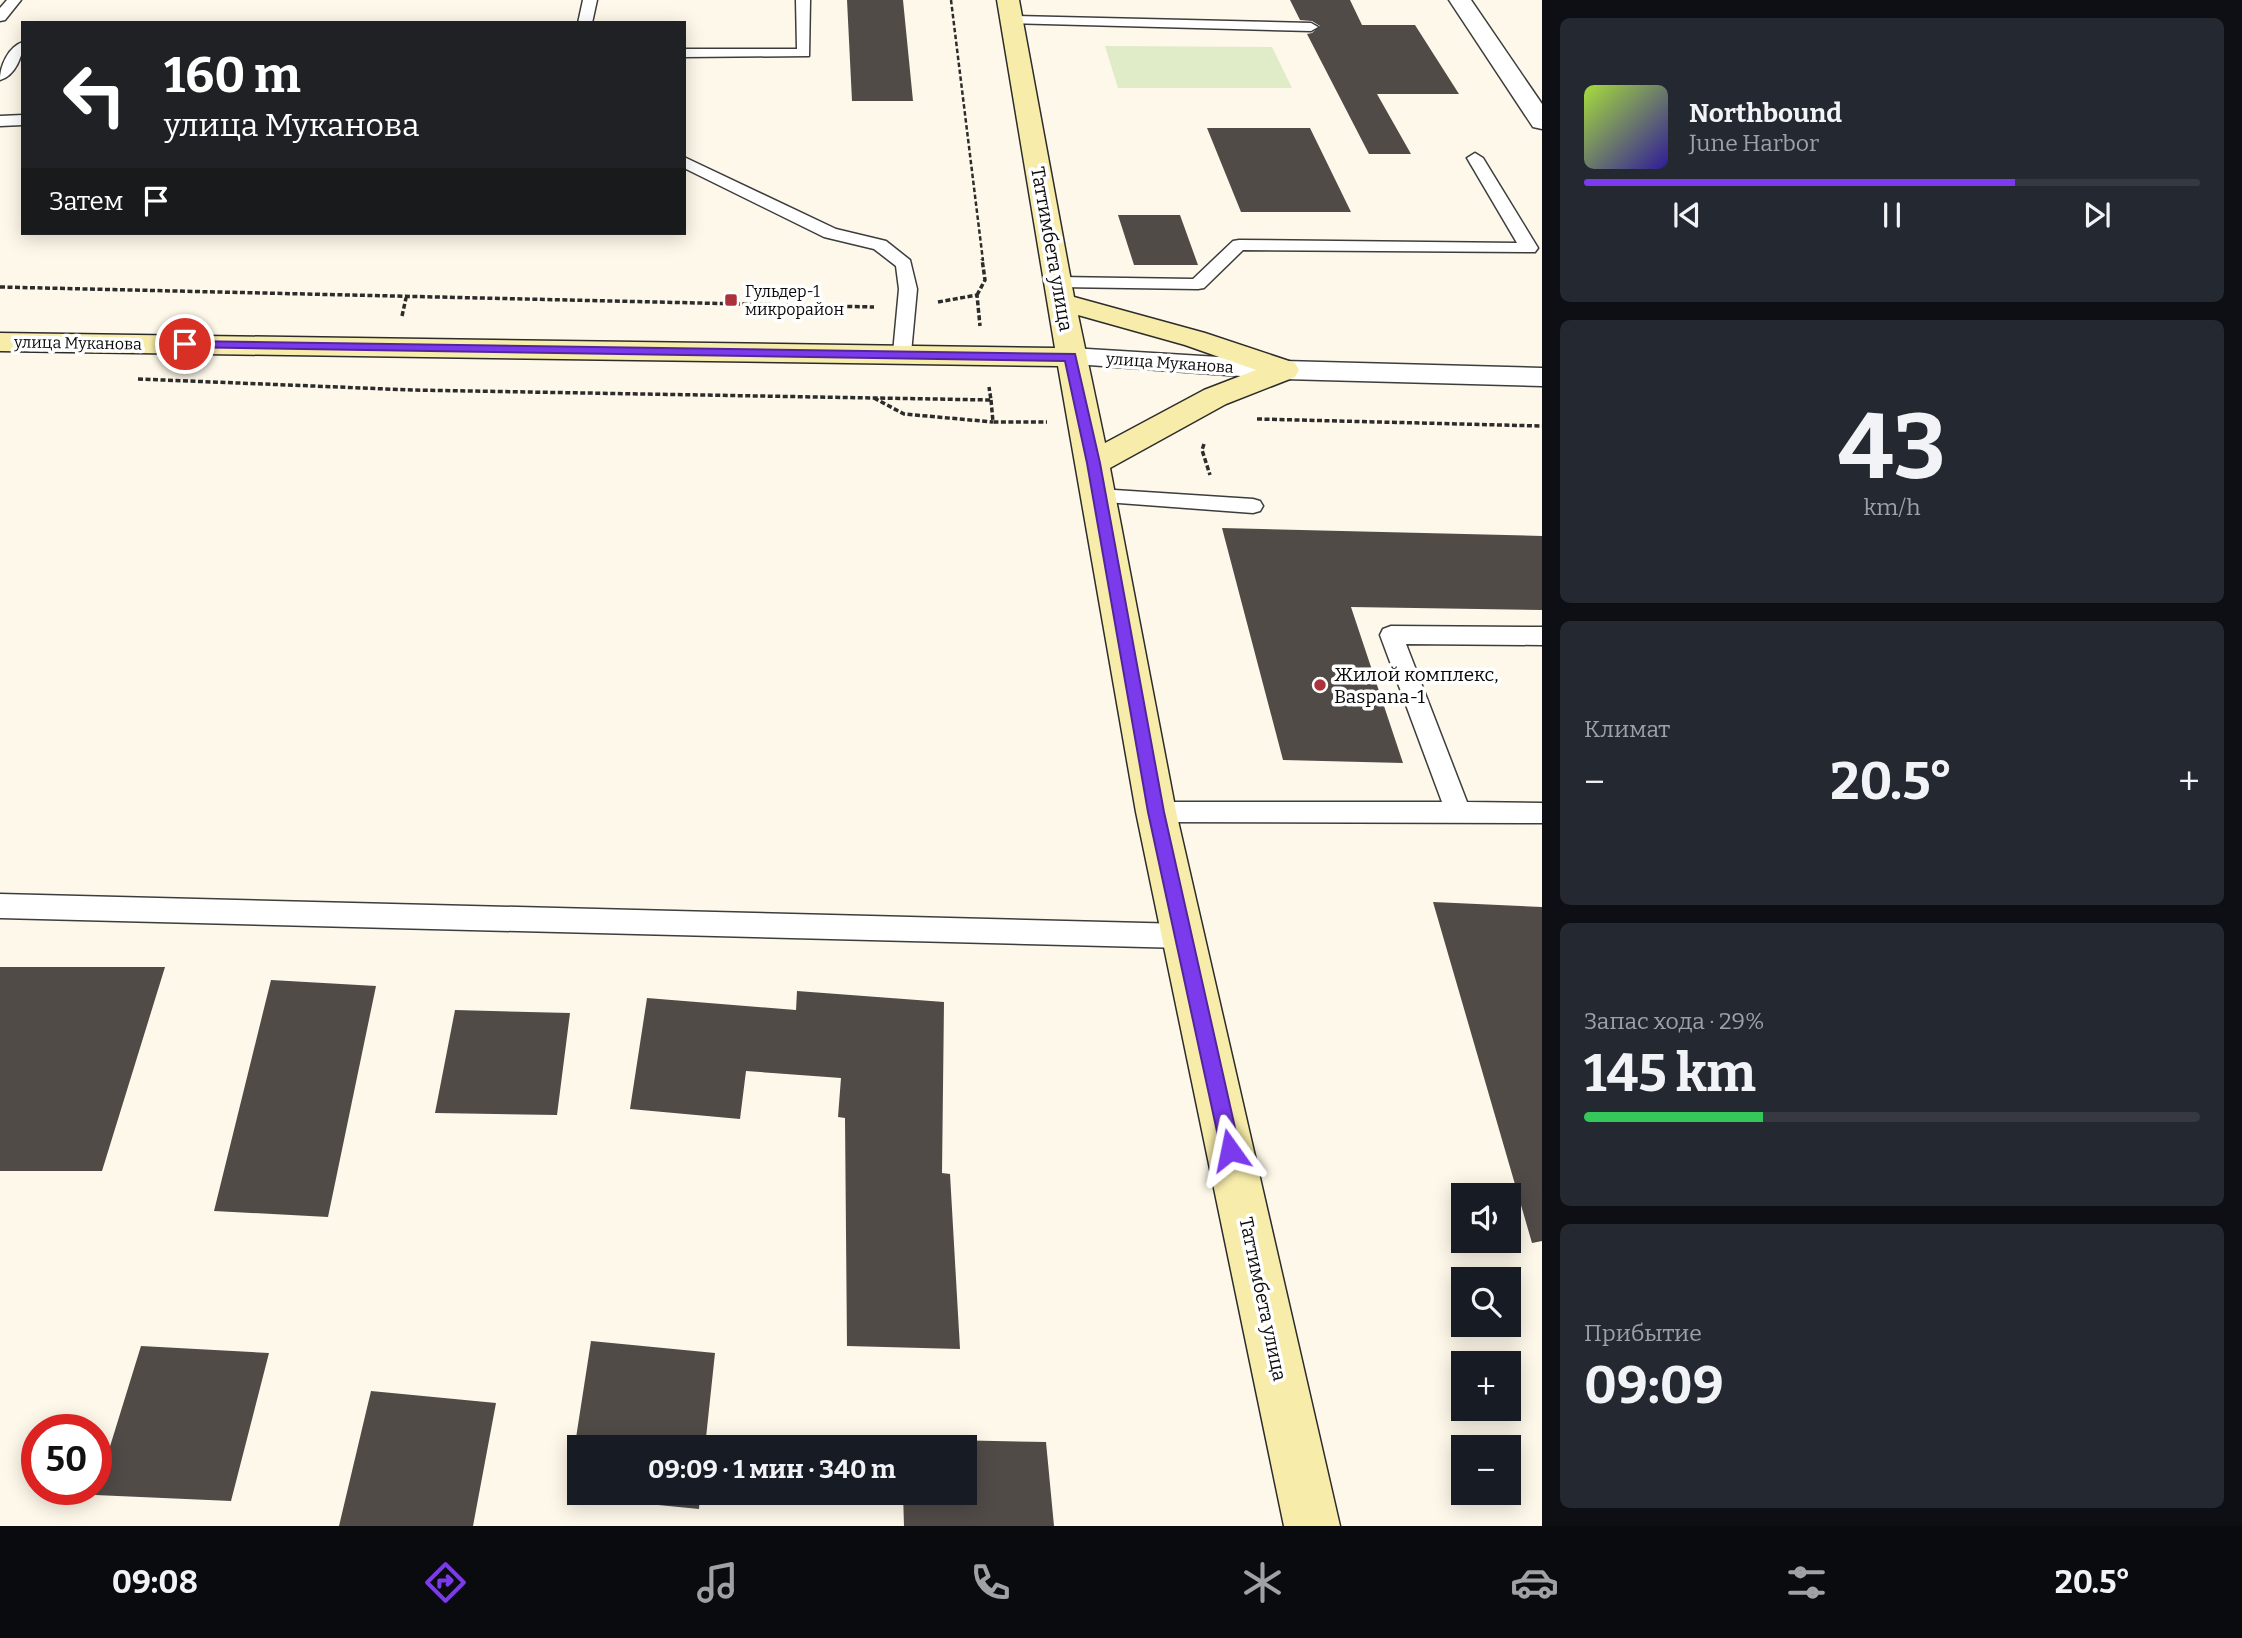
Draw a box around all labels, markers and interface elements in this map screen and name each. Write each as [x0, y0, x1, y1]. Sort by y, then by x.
text: 160 m [164, 46, 301, 105]
icon: left [49, 49, 140, 140]
text: Northbound [1689, 98, 1842, 129]
text: улица Муканова [164, 106, 420, 144]
text: June Harbor [1689, 129, 1819, 157]
street label: Таттимбета улица [1026, 165, 1078, 334]
icon: arrive [137, 182, 175, 220]
text: Затем [49, 186, 123, 217]
icon: previous [1668, 196, 1706, 234]
icon: pause [1873, 196, 1911, 234]
icon: next [2078, 196, 2116, 234]
place label: Гульдер-1 микрорайон [745, 282, 844, 319]
marker: Гульдер-1 микрорайон [723, 292, 739, 308]
pin [155, 314, 215, 374]
icon: arrive [166, 325, 204, 363]
street label: улица Муканова [13, 332, 142, 354]
street label: улица Муканова [1105, 349, 1235, 377]
text: 43 [1838, 393, 1946, 502]
text: km/h [1864, 493, 1920, 521]
place label: Жилой комплекс, Baspana-1 [1334, 663, 1499, 708]
marker: Жилой комплекс, Baspana-1 [1312, 677, 1328, 693]
text: Климат [1584, 715, 1670, 743]
text: 20.5° [1830, 750, 1953, 813]
text: − [1584, 759, 1605, 805]
text: + [2178, 759, 2200, 805]
text: Запас хода · 29% [1584, 1007, 1764, 1035]
text: 145 km [1584, 1042, 1756, 1105]
position arrow [1193, 1113, 1267, 1187]
map controls [1451, 1183, 1521, 1505]
button: sound [1451, 1183, 1521, 1253]
street label: Таттимбета улица [1234, 1215, 1292, 1384]
button: search [1451, 1267, 1521, 1337]
text: Прибытие [1584, 1319, 1702, 1347]
button: + [1451, 1351, 1521, 1421]
text: 09:09 [1584, 1354, 1724, 1417]
speed limit sign: 50 [21, 1414, 112, 1505]
button: − [1451, 1435, 1521, 1505]
text: 09:09 · 1 мин · 340 m [648, 1454, 896, 1485]
icon: directions [421, 1558, 470, 1607]
icon: music [693, 1558, 742, 1607]
icon: phone [966, 1558, 1015, 1607]
icon: climate [1238, 1558, 1287, 1607]
icon: car [1510, 1558, 1559, 1607]
icon: filters [1782, 1558, 1831, 1607]
text: 09:08 [112, 1563, 198, 1601]
text: 20.5° [2055, 1563, 2130, 1601]

